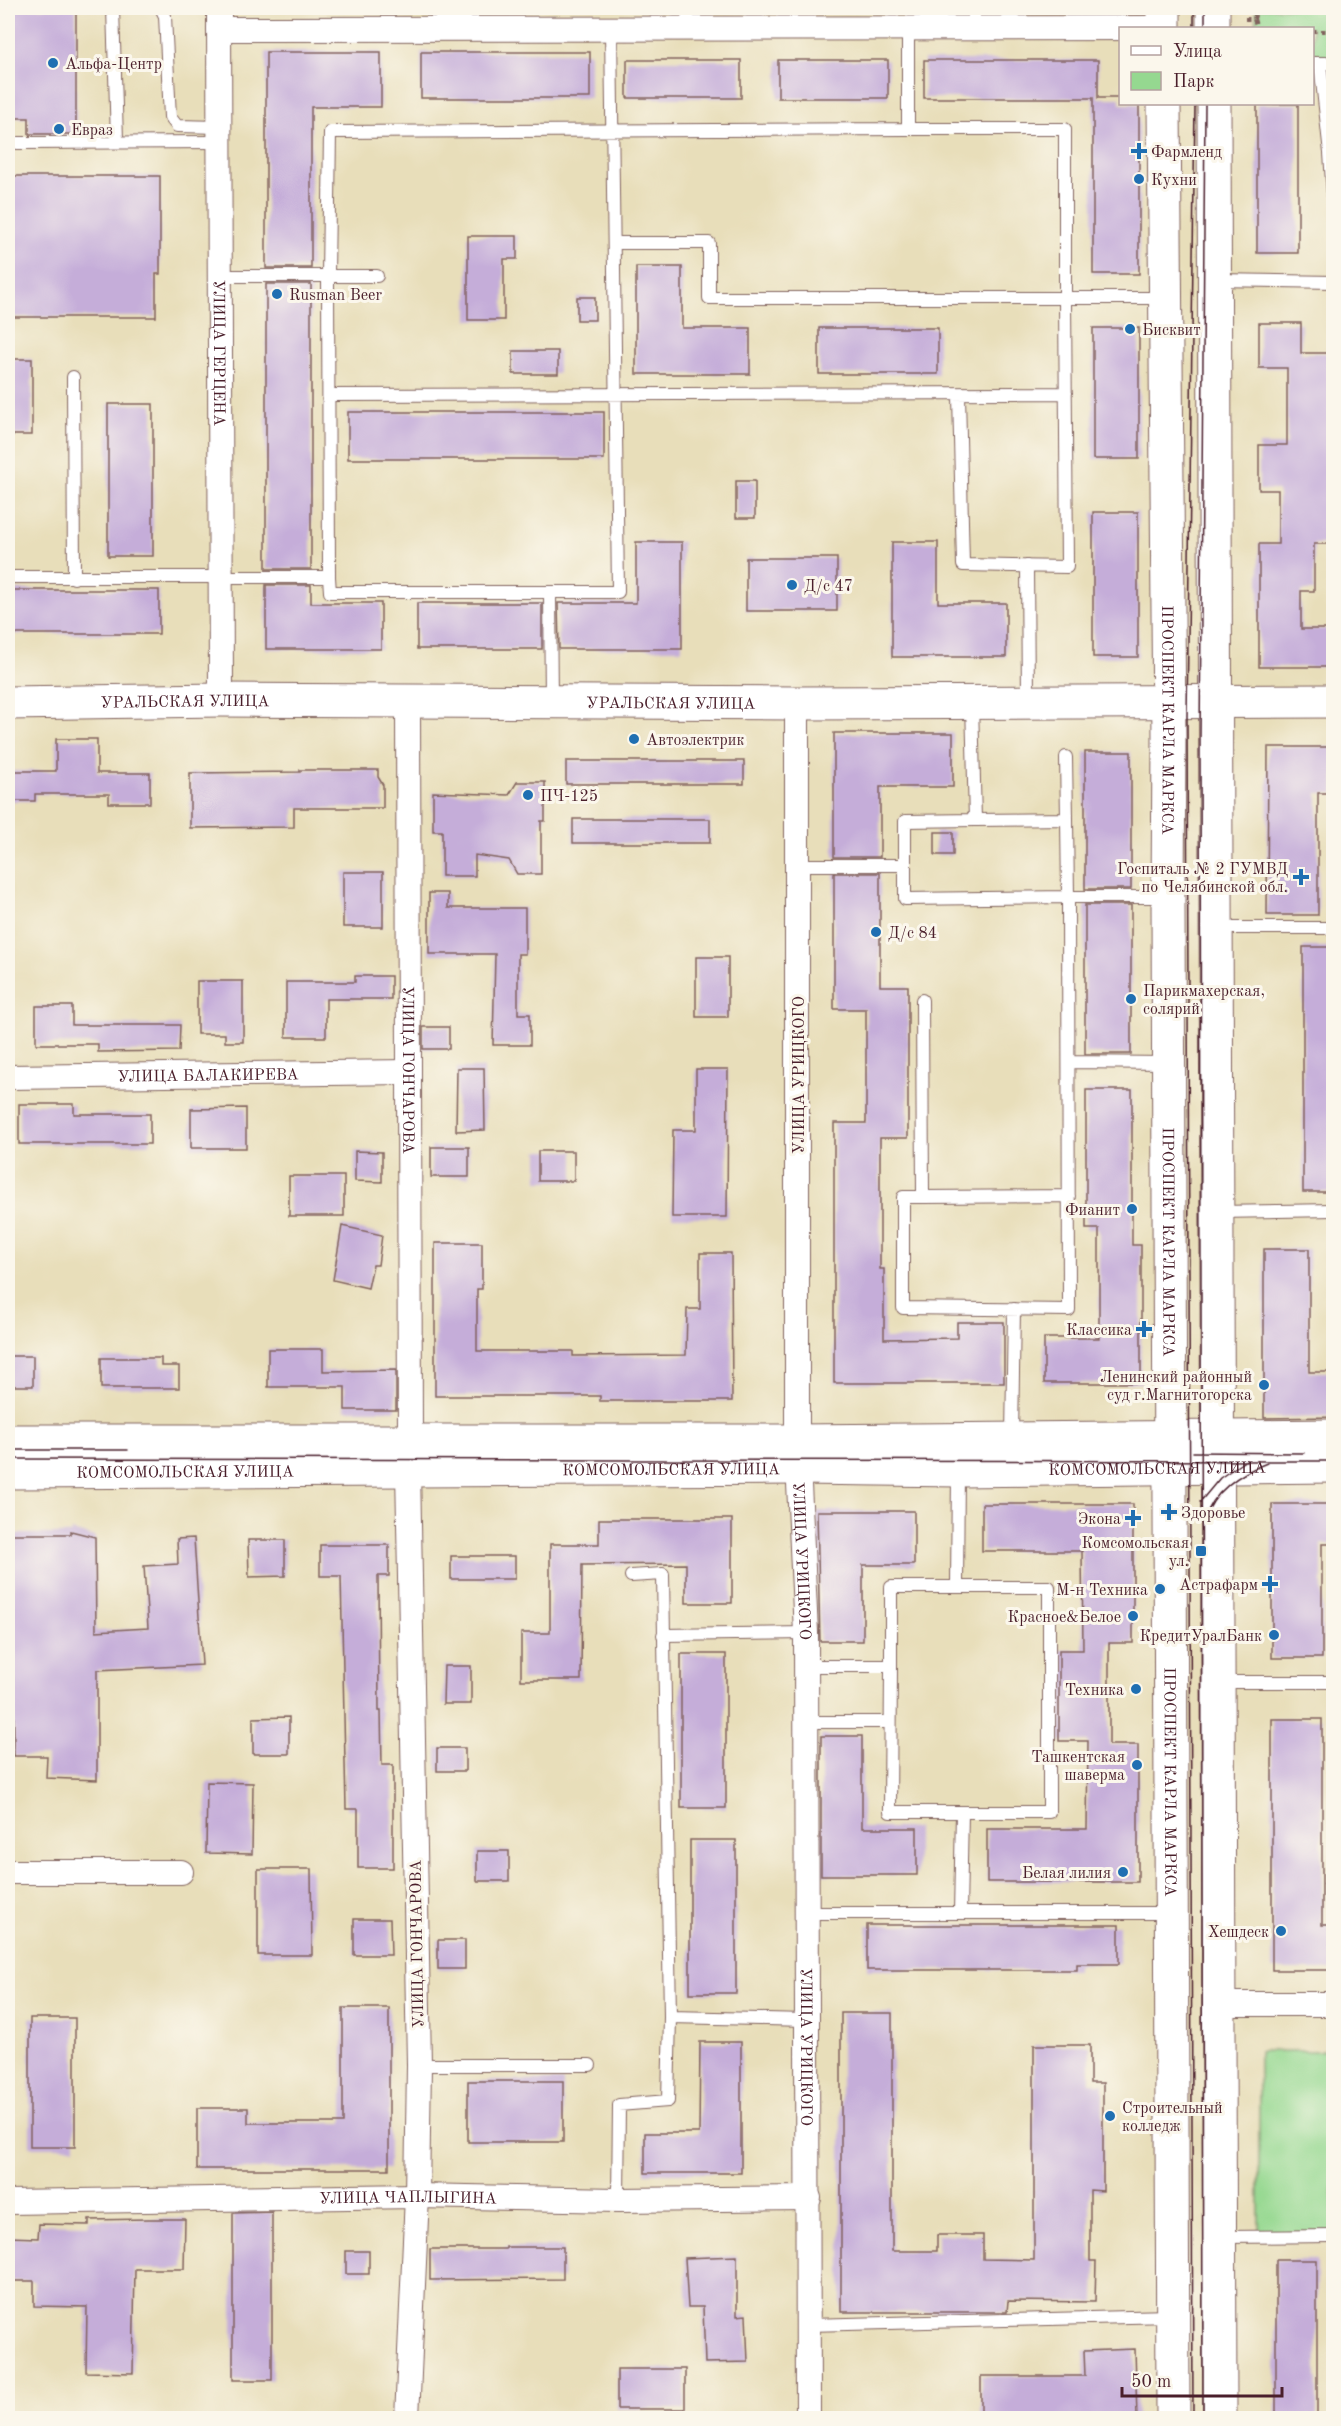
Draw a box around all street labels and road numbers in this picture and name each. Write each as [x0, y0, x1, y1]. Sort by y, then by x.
street label: УЛИЦА ГЕРЦЕНА [210, 280, 226, 426]
street label: ПРОСПЕКТ КАРЛА МАРКСА [1158, 605, 1175, 835]
street label: УРАЛЬСКАЯ УЛИЦА [100, 694, 270, 712]
street label: УРАЛЬСКАЯ УЛИЦА [586, 696, 756, 713]
street label: УЛИЦА ГОНЧАРОВА [399, 986, 415, 1154]
street label: УЛИЦА УРИЦКОГО [792, 996, 808, 1154]
street label: УЛИЦА БАЛАКИРЕВА [117, 1067, 299, 1086]
street label: ПРОСПЕКТ КАРЛА МАРКСА [1159, 1127, 1176, 1357]
street label: КОМСОМОЛЬСКАЯ УЛИЦА [1048, 1461, 1266, 1479]
street label: КОМСОМОЛЬСКАЯ УЛИЦА [562, 1462, 780, 1479]
street label: КОМСОМОЛЬСКАЯ УЛИЦА [76, 1465, 294, 1482]
street label: УЛИЦА УРИЦКОГО [789, 1482, 812, 1640]
street label: ПРОСПЕКТ КАРЛА МАРКСА [1161, 1667, 1177, 1897]
street label: УЛИЦА ГОНЧАРОВА [409, 1860, 427, 2028]
street label: УЛИЦА УРИЦКОГО [797, 1968, 813, 2126]
street label: УЛИЦА ЧАПЛЫГИНА [319, 2190, 497, 2208]

